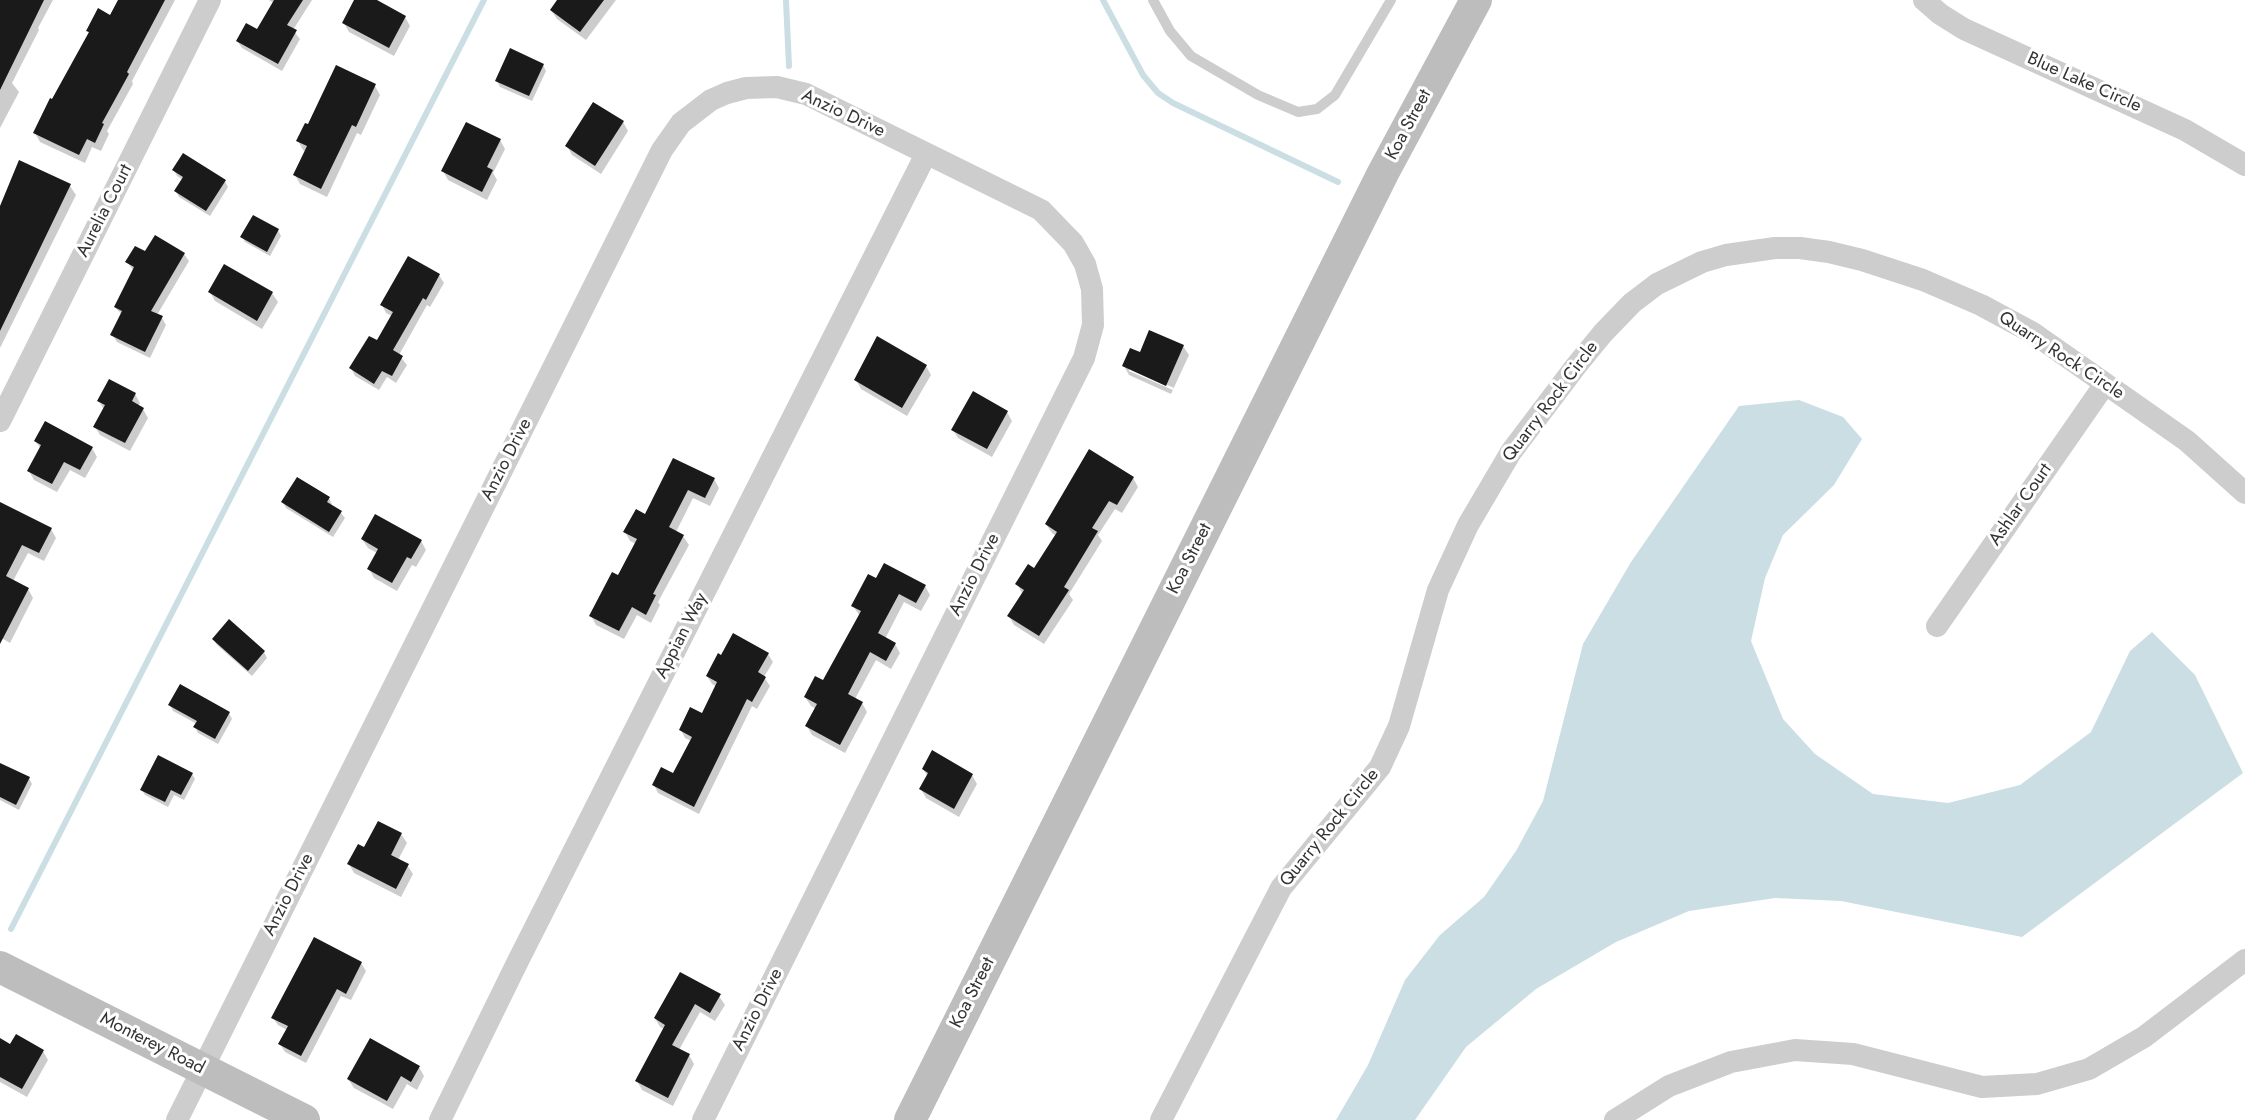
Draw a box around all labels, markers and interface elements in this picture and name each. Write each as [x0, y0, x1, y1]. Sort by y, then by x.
street label: Blue Lake Circle [2024, 48, 2144, 118]
street label: Anzio Drive [798, 85, 888, 143]
street label: Koa Street [1382, 86, 1436, 164]
street label: Aurelia Court [72, 161, 138, 261]
street label: Quarry Rock Circle [1994, 307, 2128, 405]
street label: Quarry Rock Circle [1499, 337, 1603, 467]
street label: Anzio Drive [477, 415, 537, 505]
street label: Ashlar Court [1985, 460, 2057, 550]
street label: Koa Street [1163, 520, 1217, 598]
street label: Anzio Drive [945, 530, 1005, 620]
street label: Appian Way [651, 590, 713, 682]
street label: Quarry Rock Circle [1276, 765, 1384, 891]
street label: Anzio Drive [259, 850, 319, 940]
street label: Koa Street [946, 954, 1000, 1032]
street label: Anzio Drive [728, 965, 788, 1055]
street label: Monterey Road [96, 1008, 208, 1080]

